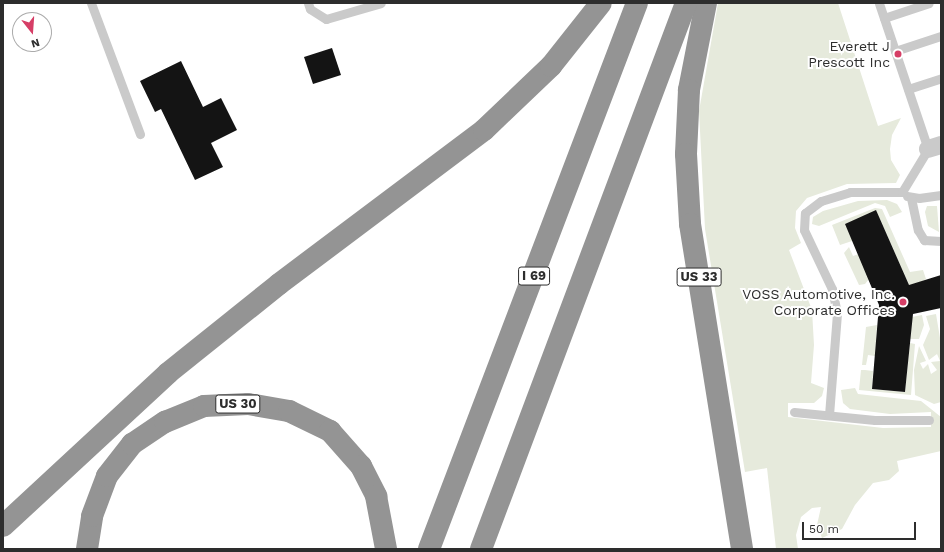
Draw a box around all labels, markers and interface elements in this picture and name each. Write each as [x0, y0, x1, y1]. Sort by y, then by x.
north arrow [12, 12, 52, 52]
text: N [30, 36, 41, 50]
place label: Everett J Prescott Inc [808, 38, 890, 70]
marker: Everett J Prescott Inc [893, 49, 903, 59]
road number: I 69 [518, 265, 550, 287]
road number: US 33 [676, 266, 722, 288]
place label: VOSS Automotive, Inc. Corporate Offices [742, 286, 895, 318]
marker: VOSS Automotive, Inc. Corporate Offices [898, 297, 908, 307]
road number: US 30 [215, 393, 261, 415]
scale bar [804, 514, 918, 540]
text: 50 m [809, 522, 839, 536]

